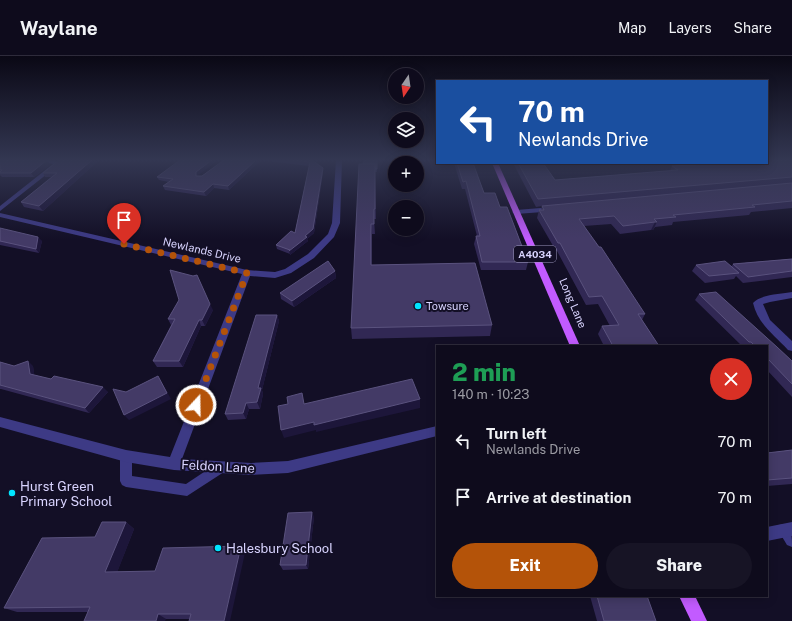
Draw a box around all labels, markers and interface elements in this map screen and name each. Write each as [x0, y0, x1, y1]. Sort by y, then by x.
text: Waylane [20, 17, 98, 39]
text: Map [618, 20, 646, 36]
text: Layers [668, 20, 712, 36]
text: Share [734, 20, 772, 36]
north arrow [388, 68, 424, 104]
map controls [388, 68, 424, 236]
text: 70 m [518, 95, 585, 128]
icon: left [452, 96, 504, 148]
button: layers [388, 112, 424, 148]
text: Newlands Drive [518, 129, 649, 150]
button: + [388, 156, 424, 192]
button: − [388, 200, 424, 236]
pin [107, 203, 141, 244]
icon: arrive [113, 209, 135, 231]
street label: Newlands Drive [162, 235, 242, 265]
road number: A4034 [514, 246, 556, 262]
street label: Long Lane [557, 276, 589, 330]
place label: Towsure [426, 300, 469, 312]
marker: Towsure [413, 301, 423, 311]
text: 2 min [452, 358, 516, 386]
button: close [710, 358, 752, 400]
position arrow [175, 384, 217, 426]
text: 140 m · 10:23 [452, 387, 529, 402]
text: Turn left [486, 425, 547, 442]
icon: left [452, 430, 474, 452]
text: 70 m [717, 433, 752, 450]
text: Newlands Drive [486, 442, 580, 457]
street label: Feldon Lane [181, 457, 255, 476]
place label: Hurst Green Primary School [20, 479, 112, 509]
icon: arrive [452, 486, 474, 508]
marker: Hurst Green Primary School [7, 488, 17, 498]
text: Arrive at destination [486, 489, 631, 506]
text: 70 m [717, 489, 752, 506]
place label: Halesbury School [226, 541, 333, 556]
marker: Halesbury School [213, 543, 223, 553]
button: Exit [452, 543, 598, 589]
button: Share [606, 543, 752, 589]

